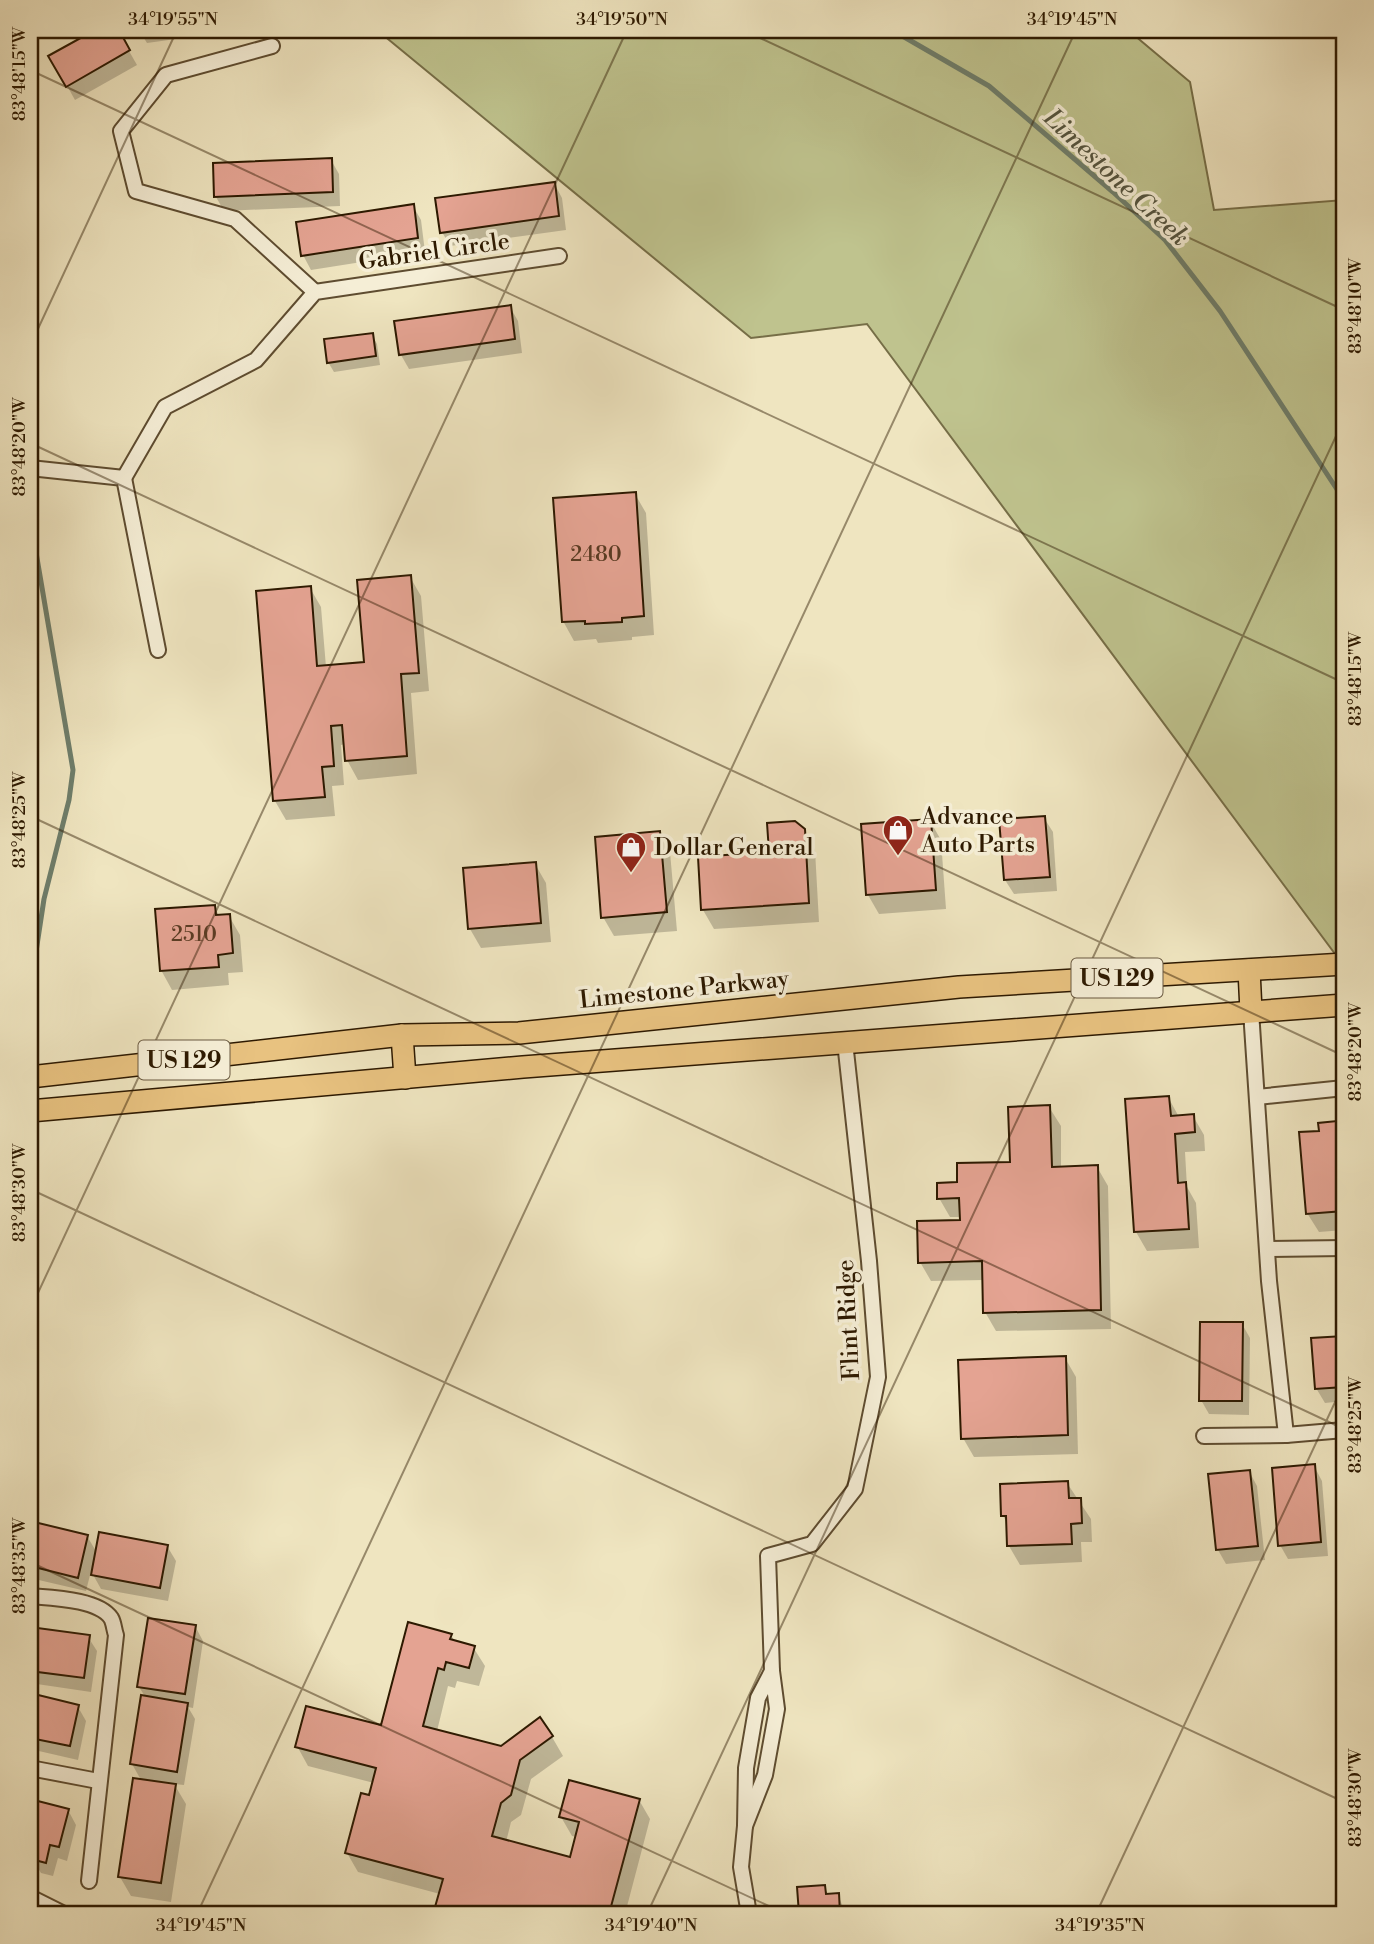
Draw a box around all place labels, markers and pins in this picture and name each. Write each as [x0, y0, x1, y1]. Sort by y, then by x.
place label: Advance Auto Parts [920, 802, 1035, 860]
shop icon: Advance Auto Parts [881, 813, 915, 857]
shop icon: Dollar General [614, 830, 648, 874]
place label: Dollar General [654, 833, 814, 863]

